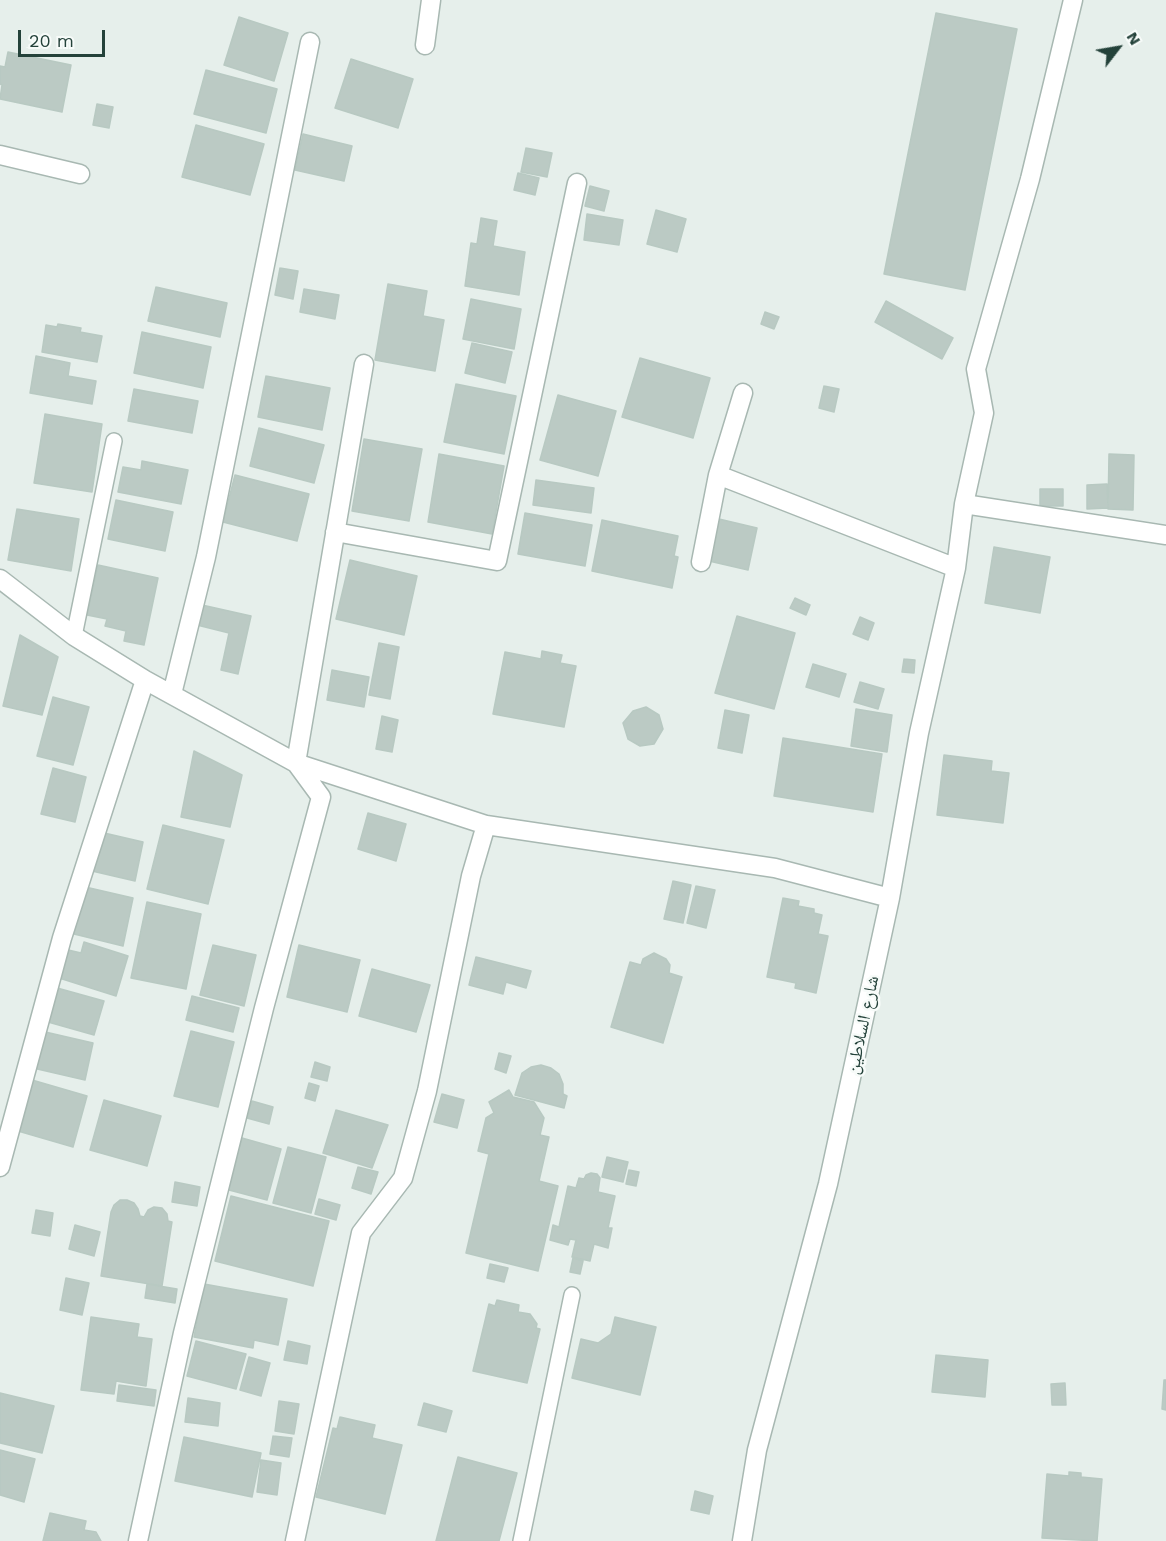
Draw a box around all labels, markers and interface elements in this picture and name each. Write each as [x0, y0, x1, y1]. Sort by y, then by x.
scale bar [21, 18, 108, 56]
north arrow [1088, 18, 1148, 78]
text: N [1123, 28, 1145, 48]
text: 20 m [29, 30, 74, 51]
street label: شارع السلاطين [842, 974, 884, 1076]

